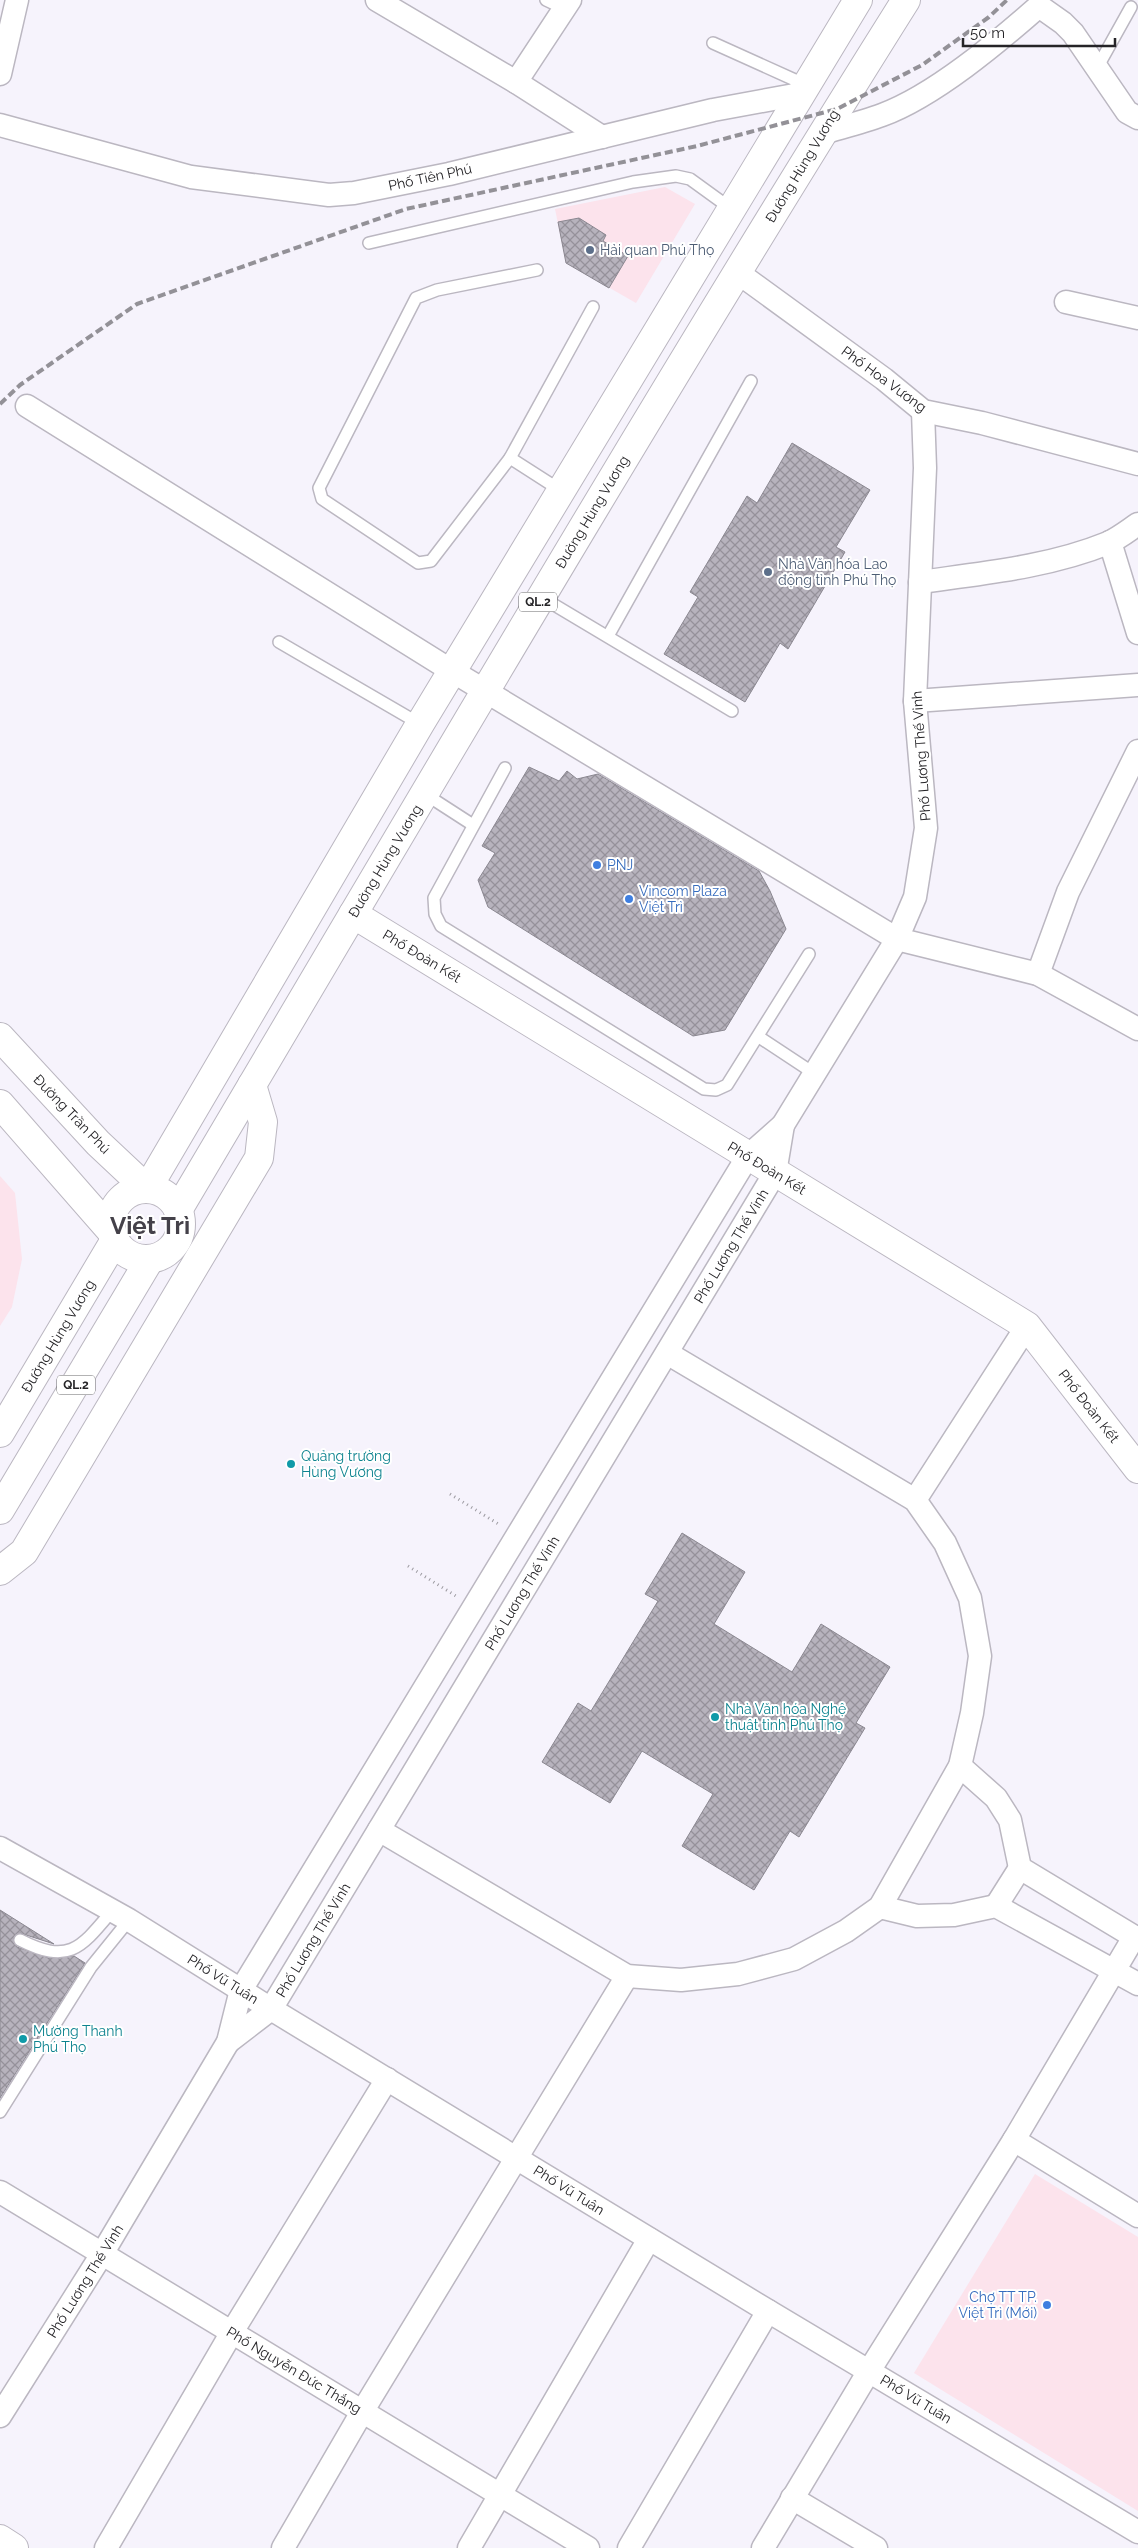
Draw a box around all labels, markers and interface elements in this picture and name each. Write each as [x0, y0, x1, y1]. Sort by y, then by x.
scale bar [963, 15, 1116, 47]
text: 50 m [970, 24, 1005, 42]
street label: Đường Hùng Vương [762, 107, 842, 225]
street label: Phố Tiên Phú [387, 160, 473, 194]
place label: Hải quan Phú Thọ [600, 242, 714, 258]
marker: Hải quan Phú Thọ [584, 244, 596, 256]
street label: Phố Hoa Vương [838, 343, 930, 415]
street label: Đường Hùng Vương [552, 453, 632, 571]
place label: Nhà Văn hóa Lao động tỉnh Phú Thọ [778, 556, 896, 588]
marker: Nhà Văn hóa Lao động tỉnh Phú Thọ [762, 566, 774, 578]
road number: QL.2 [519, 592, 557, 612]
street label: Phố Lương Thế Vinh [908, 690, 934, 822]
street label: Đường Hùng Vương [345, 802, 425, 920]
place label: PNJ [607, 857, 633, 873]
marker: PNJ [591, 859, 603, 871]
place label: Vincom Plaza Việt Trì [639, 883, 727, 915]
marker: Vincom Plaza Việt Trì [623, 893, 635, 905]
street label: Phố Đoàn Kết [380, 926, 464, 986]
street label: Đường Trần Phú [30, 1071, 114, 1157]
street label: Phố Đoàn Kết [725, 1138, 809, 1198]
street label: Phố Lương Thế Vinh [691, 1186, 771, 1306]
district label: Việt Trì [110, 1211, 190, 1240]
street label: Đường Hùng Vương [18, 1277, 98, 1395]
street label: Phố Đoàn Kết [1055, 1366, 1123, 1446]
road number: QL.2 [57, 1376, 95, 1394]
place label: Quảng trường Hùng Vương [301, 1448, 391, 1480]
marker: Quảng trường Hùng Vương [285, 1458, 297, 1470]
street label: Phố Lương Thế Vinh [482, 1533, 562, 1653]
place label: Nhà Văn hóa Nghệ thuật tỉnh Phú Thọ [725, 1701, 846, 1733]
marker: Nhà Văn hóa Nghệ thuật tỉnh Phú Thọ [709, 1711, 721, 1723]
street label: Phố Lương Thế Vinh [273, 1880, 353, 2000]
street label: Phố Vũ Tuân [185, 1951, 261, 2007]
place label: Mường Thanh Phú Thọ [33, 2023, 123, 2055]
marker: Mường Thanh Phú Thọ [17, 2033, 29, 2045]
street label: Phố Vũ Tuân [531, 2162, 607, 2218]
street label: Phố Lương Thế Vinh [44, 2221, 126, 2341]
place label: Chợ TT TP. Việt Trì (Mới) [958, 2289, 1037, 2321]
marker: Chợ TT TP. Việt Trì (Mới) [1041, 2299, 1053, 2311]
street label: Phố Nguyễn Đức Thắng [224, 2323, 364, 2417]
street label: Phố Vũ Tuân [878, 2371, 954, 2427]

